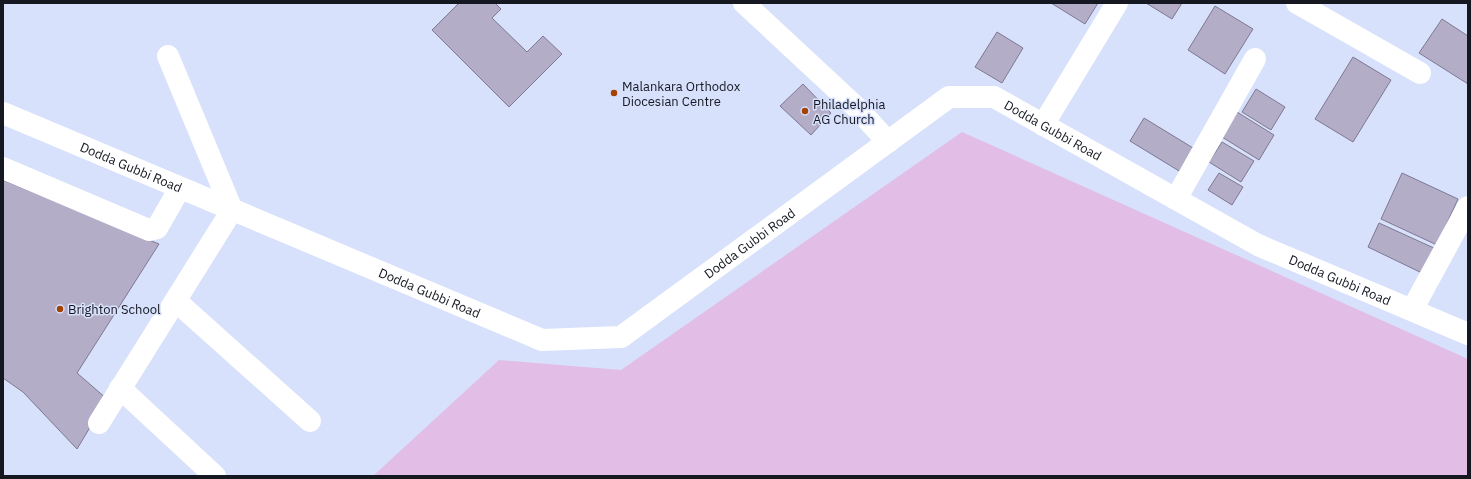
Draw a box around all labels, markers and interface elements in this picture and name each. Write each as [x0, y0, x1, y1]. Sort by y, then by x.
place label: Malankara Orthodox Diocesian Centre [622, 78, 741, 110]
marker: Malankara Orthodox Diocesian Centre [609, 88, 619, 98]
place label: Philadelphia AG Church [813, 96, 885, 128]
street label: Dodda Gubbi Road [1001, 96, 1104, 165]
marker: Philadelphia AG Church [800, 106, 810, 116]
street label: Dodda Gubbi Road [77, 138, 184, 196]
street label: Dodda Gubbi Road [701, 204, 799, 282]
street label: Dodda Gubbi Road [1286, 251, 1393, 309]
street label: Dodda Gubbi Road [376, 264, 483, 322]
place label: Brighton School [68, 301, 161, 318]
marker: Brighton School [55, 304, 65, 314]

